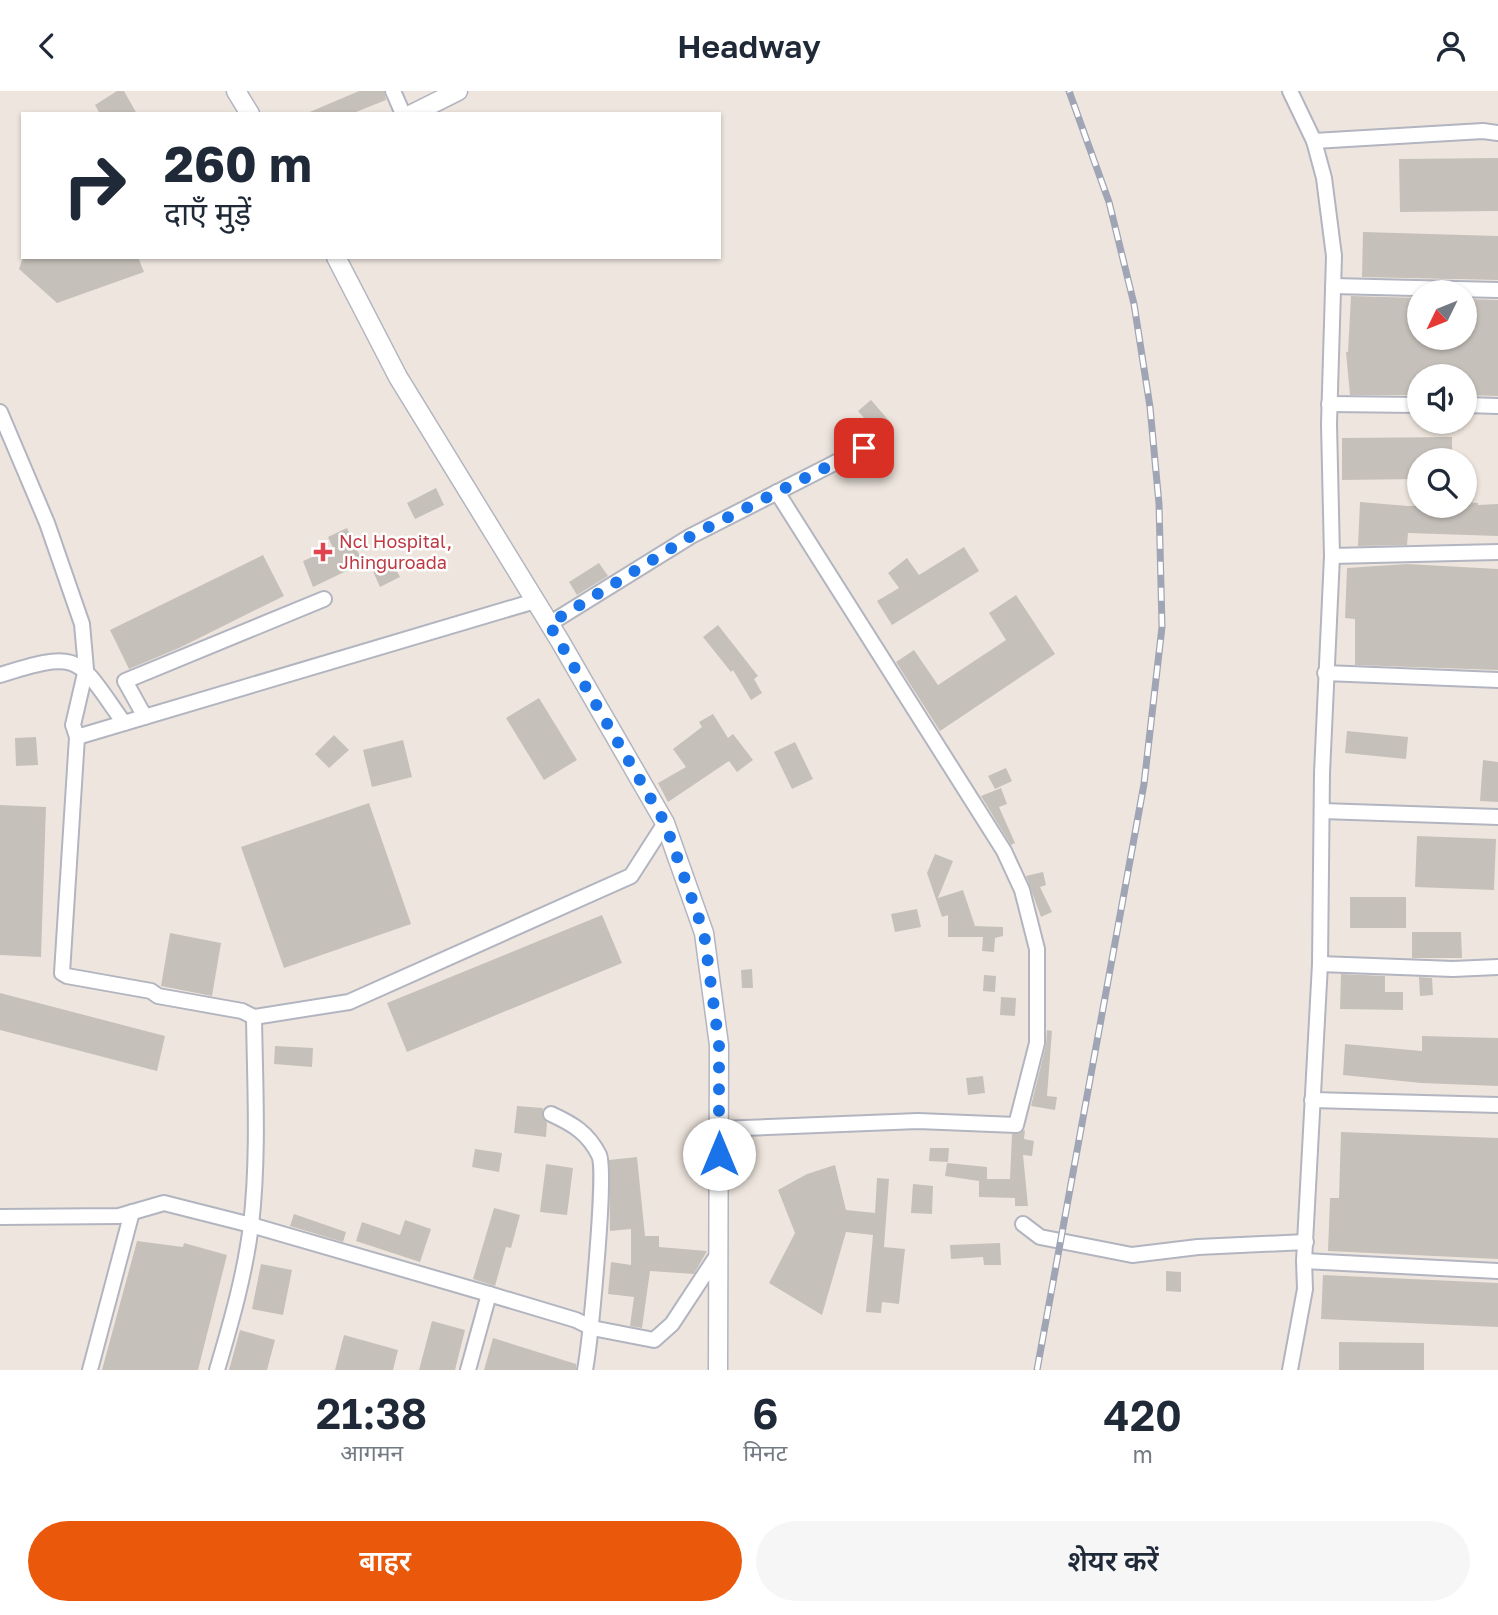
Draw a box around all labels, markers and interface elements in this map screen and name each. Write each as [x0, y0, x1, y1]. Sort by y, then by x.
icon: back [28, 27, 66, 65]
text: Headway [677, 27, 821, 65]
icon: person [1432, 27, 1470, 65]
text: 260 m [164, 134, 312, 193]
icon: right [49, 140, 140, 231]
text: दाएँ मुड़ें [164, 194, 251, 232]
north arrow [1407, 280, 1477, 350]
map controls [1407, 280, 1477, 518]
button: sound [1407, 364, 1477, 434]
pin [834, 418, 894, 478]
icon: arrive [845, 429, 883, 467]
button: search [1407, 448, 1477, 518]
place label: Ncl Hospital, Jhinguroada [339, 530, 452, 573]
marker: Ncl Hospital, Jhinguroada [313, 542, 333, 562]
position arrow [682, 1117, 756, 1191]
text: 21:38 [316, 1388, 427, 1438]
text: 6 [752, 1388, 778, 1438]
text: 420 [1104, 1390, 1182, 1440]
text: आगमन [340, 1438, 403, 1466]
text: मिनट [743, 1438, 787, 1466]
text: m [1133, 1440, 1153, 1468]
button: बाहर [28, 1521, 742, 1601]
button: शेयर करें [756, 1521, 1470, 1601]

